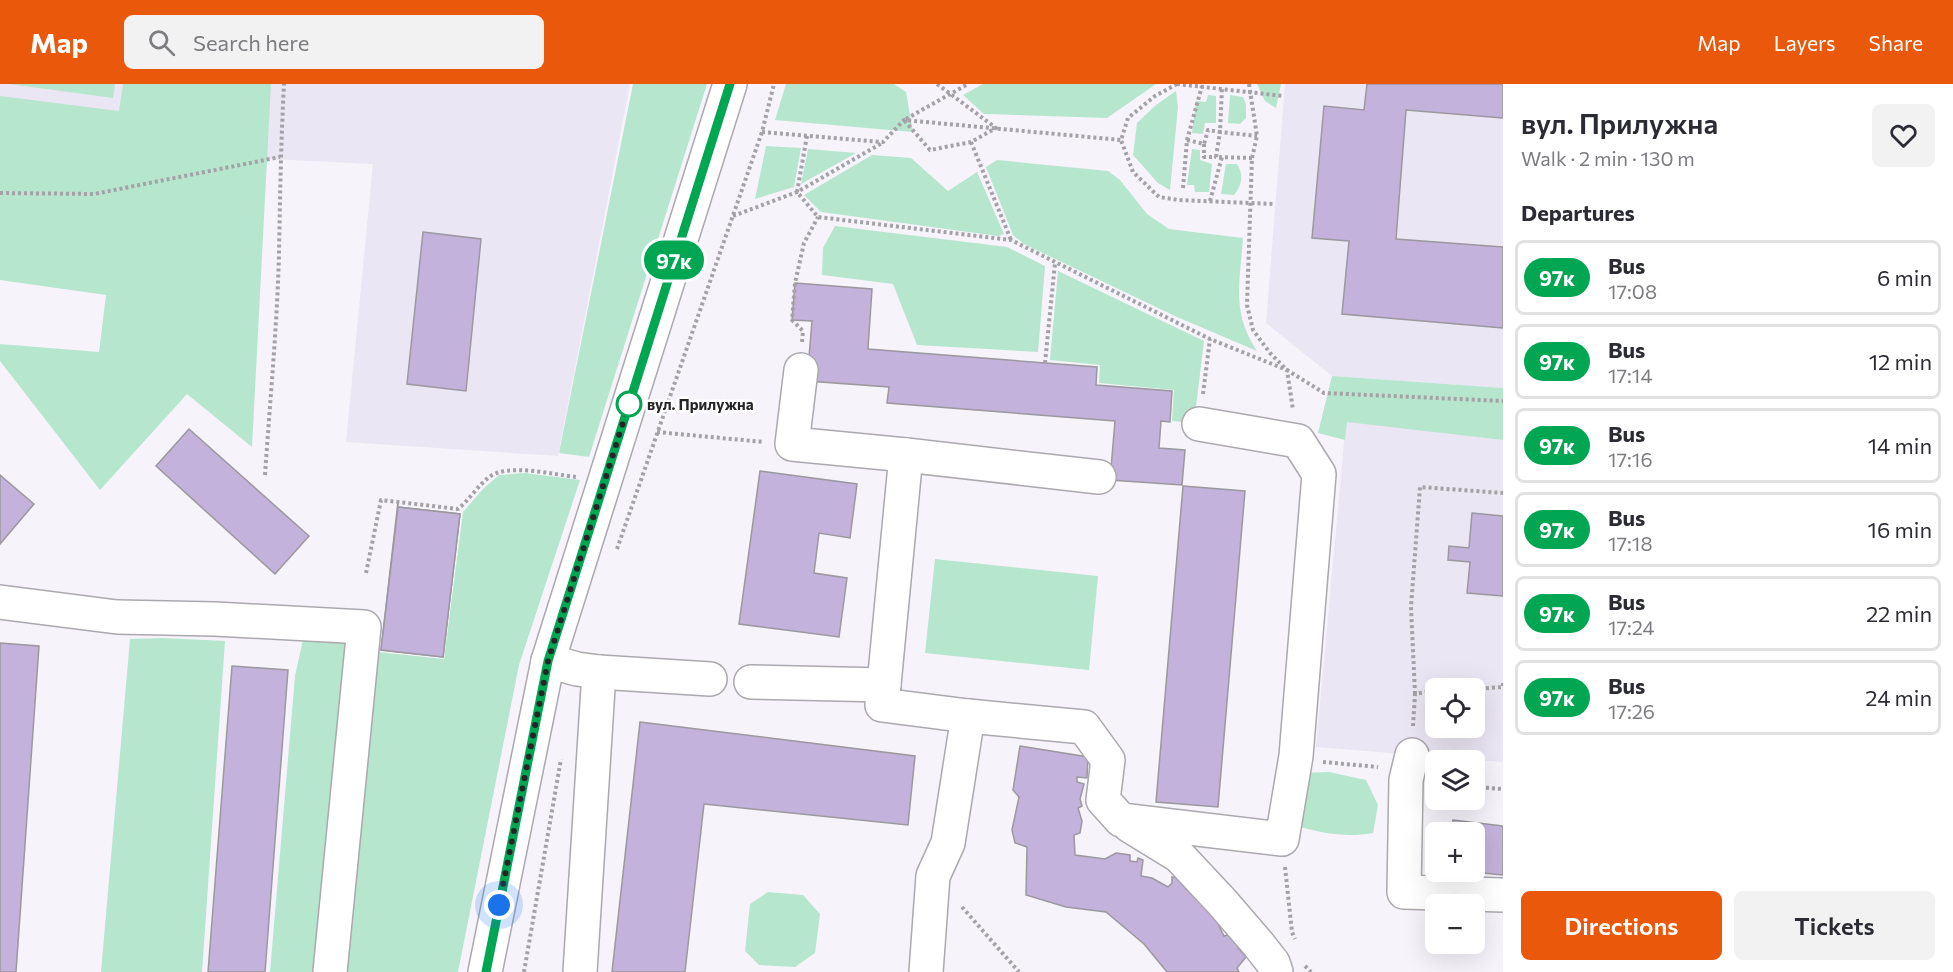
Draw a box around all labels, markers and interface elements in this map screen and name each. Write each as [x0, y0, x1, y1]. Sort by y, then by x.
search box [124, 15, 544, 69]
text: Map [30, 25, 88, 59]
icon: search [145, 26, 178, 59]
text: Search here [193, 29, 309, 56]
text: Map [1697, 30, 1741, 55]
text: Layers [1774, 30, 1836, 55]
text: Share [1869, 30, 1923, 55]
button: heart [1872, 104, 1935, 167]
text: вул. Прилужна [1521, 106, 1718, 140]
text: Walk · 2 min · 130 m [1521, 146, 1695, 170]
text: Departures [1521, 199, 1635, 226]
line badge: 97к [640, 240, 708, 279]
text: 97к [656, 248, 692, 273]
text: Bus [1608, 252, 1645, 279]
text: 6 min [1877, 264, 1932, 291]
text: 97к [1539, 265, 1575, 290]
text: 17:08 [1608, 279, 1657, 303]
text: Bus [1608, 336, 1645, 363]
text: 12 min [1869, 348, 1932, 375]
text: 97к [1539, 349, 1575, 374]
text: 17:14 [1608, 363, 1652, 387]
marker: вул. Прилужна [616, 391, 642, 417]
place label: вул. Прилужна [647, 395, 754, 413]
text: Bus [1608, 420, 1645, 447]
text: 14 min [1868, 432, 1932, 459]
text: 97к [1539, 433, 1575, 458]
text: 17:16 [1608, 447, 1653, 471]
text: Bus [1608, 504, 1645, 531]
text: 16 min [1868, 516, 1932, 543]
text: 97к [1539, 517, 1575, 542]
text: 17:18 [1608, 531, 1653, 555]
text: Bus [1608, 588, 1645, 615]
text: 22 min [1866, 600, 1932, 627]
text: 97к [1539, 601, 1575, 626]
text: 17:24 [1608, 615, 1655, 639]
text: Bus [1608, 672, 1645, 699]
map controls [1425, 678, 1485, 954]
button: locate [1425, 678, 1485, 738]
text: 24 min [1865, 684, 1932, 711]
text: 97к [1539, 685, 1575, 710]
text: 17:26 [1608, 699, 1655, 723]
button: layers [1425, 750, 1485, 810]
button: + [1425, 822, 1485, 882]
your location [484, 890, 514, 920]
button: Directions [1521, 891, 1722, 960]
button: Tickets [1734, 891, 1935, 960]
button: − [1425, 894, 1485, 954]

